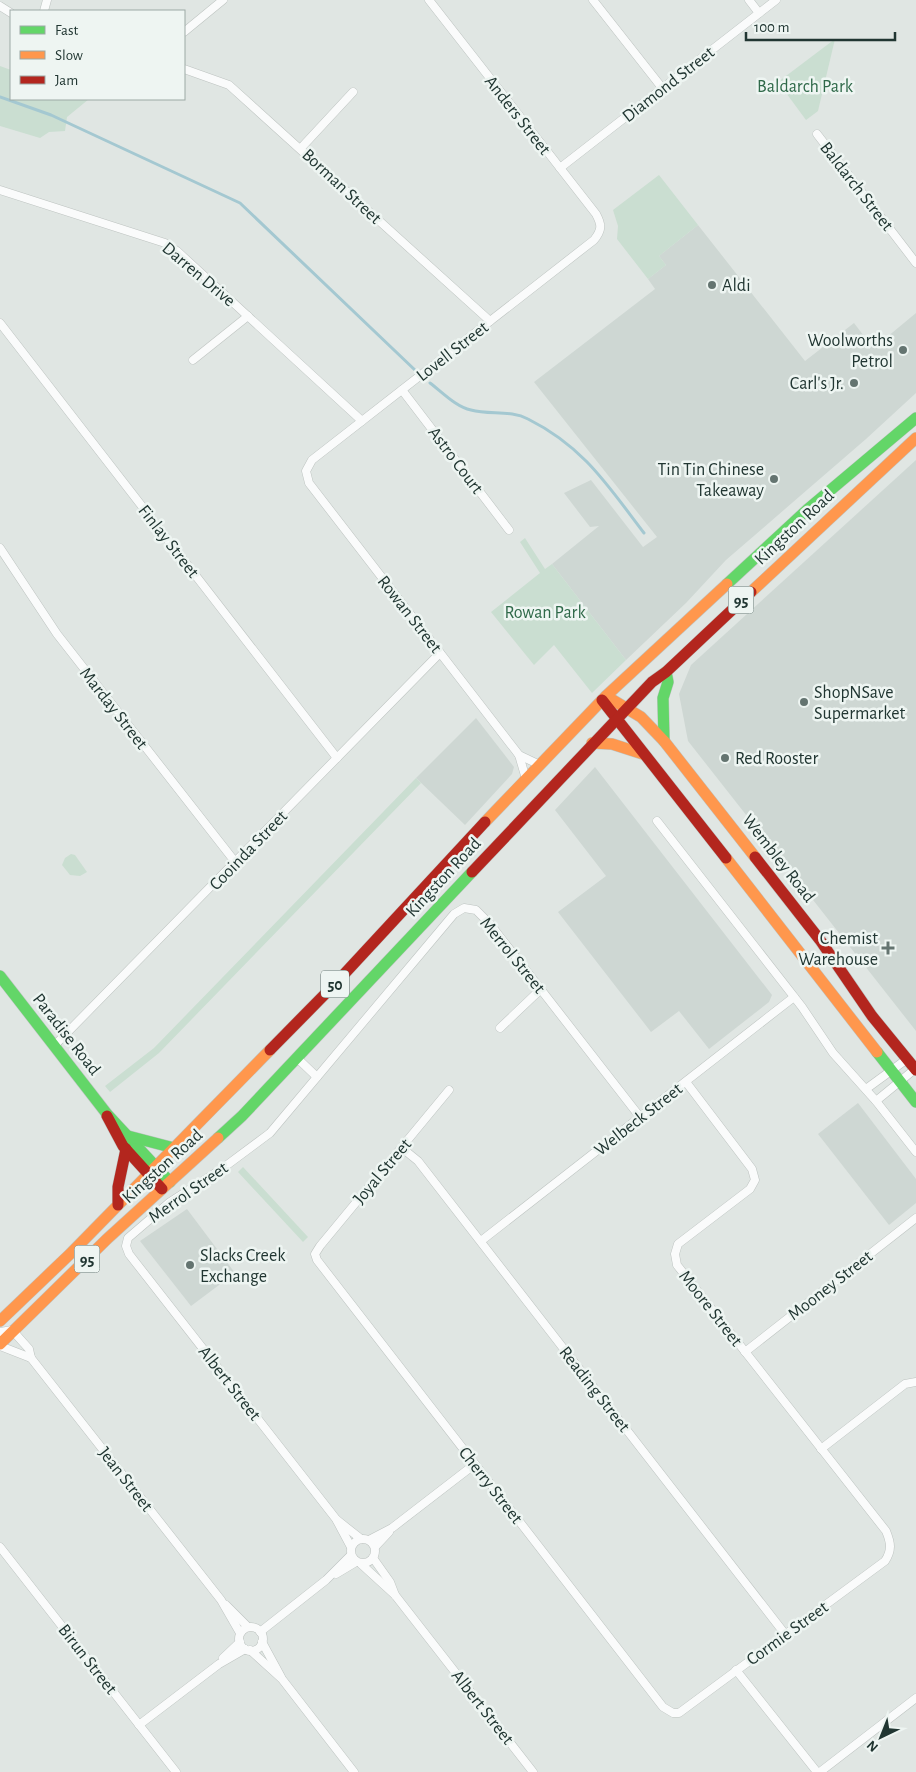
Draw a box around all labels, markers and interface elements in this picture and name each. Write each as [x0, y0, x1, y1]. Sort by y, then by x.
legend [10, 10, 185, 100]
scale bar [746, 10, 895, 42]
text: 100 m [754, 20, 789, 35]
text: Fast [55, 23, 79, 38]
street label: Diamond Street [619, 43, 718, 126]
text: Slow [55, 48, 83, 63]
text: Jam [55, 73, 78, 88]
street label: Anders Street [481, 73, 554, 159]
park label: Baldarch Park [757, 78, 854, 96]
street label: Baldarch Street [816, 139, 896, 235]
street label: Borman Street [298, 146, 385, 228]
street label: Darren Drive [158, 239, 238, 310]
place label: Aldi [722, 277, 751, 295]
marker: Aldi [706, 279, 718, 291]
street label: Lovell Street [413, 318, 492, 385]
place label: Woolworths Petrol [808, 332, 893, 371]
marker: Woolworths Petrol [897, 344, 909, 356]
place label: Carl's Jr. [790, 375, 844, 393]
marker: Carl's Jr. [848, 377, 860, 389]
street label: Astro Court [424, 424, 486, 498]
place label: Tin Tin Chinese Takeaway [658, 461, 764, 500]
marker: Tin Tin Chinese Takeaway [768, 473, 780, 485]
street label: Kingston Road [752, 487, 838, 569]
street label: Finlay Street [134, 502, 202, 582]
street label: Rowan Street [374, 573, 445, 657]
road number: 95 [728, 586, 754, 614]
park label: Rowan Park [504, 604, 586, 622]
street label: Marday Street [76, 664, 151, 753]
place label: ShopNSave Supermarket [814, 684, 906, 723]
marker: ShopNSave Supermarket [798, 696, 810, 708]
place label: Red Rooster [735, 750, 818, 768]
marker: Red Rooster [719, 752, 731, 764]
street label: Cooinda Street [206, 807, 291, 894]
street label: Wembley Road [738, 811, 818, 906]
street label: Kingston Road [403, 835, 485, 921]
street label: Merrol Street [476, 914, 548, 997]
place label: Chemist Warehouse [798, 930, 878, 969]
marker: Chemist Warehouse [882, 942, 894, 954]
road number: 50 [321, 971, 349, 998]
street label: Paradise Road [29, 990, 104, 1079]
street label: Welbeck Street [591, 1080, 686, 1160]
street label: Kingston Road [119, 1126, 206, 1207]
street label: Joyal Street [350, 1135, 415, 1208]
street label: Merrol Street [146, 1159, 232, 1227]
road number: 95 [74, 1246, 100, 1272]
place label: Slacks Creek Exchange [200, 1247, 286, 1286]
street label: Mooney Street [785, 1247, 877, 1324]
marker: Slacks Creek Exchange [184, 1259, 196, 1271]
street label: Moore Street [675, 1267, 745, 1350]
street label: Albert Street [195, 1343, 264, 1425]
street label: Reading Street [555, 1343, 633, 1436]
street label: Jean Street [95, 1444, 156, 1515]
street label: Cherry Street [455, 1444, 526, 1528]
street label: Cormie Street [744, 1598, 832, 1669]
street label: Birun Street [54, 1621, 120, 1698]
street label: Albert Street [448, 1667, 517, 1749]
north arrow [856, 1712, 906, 1762]
text: N [864, 1737, 881, 1754]

